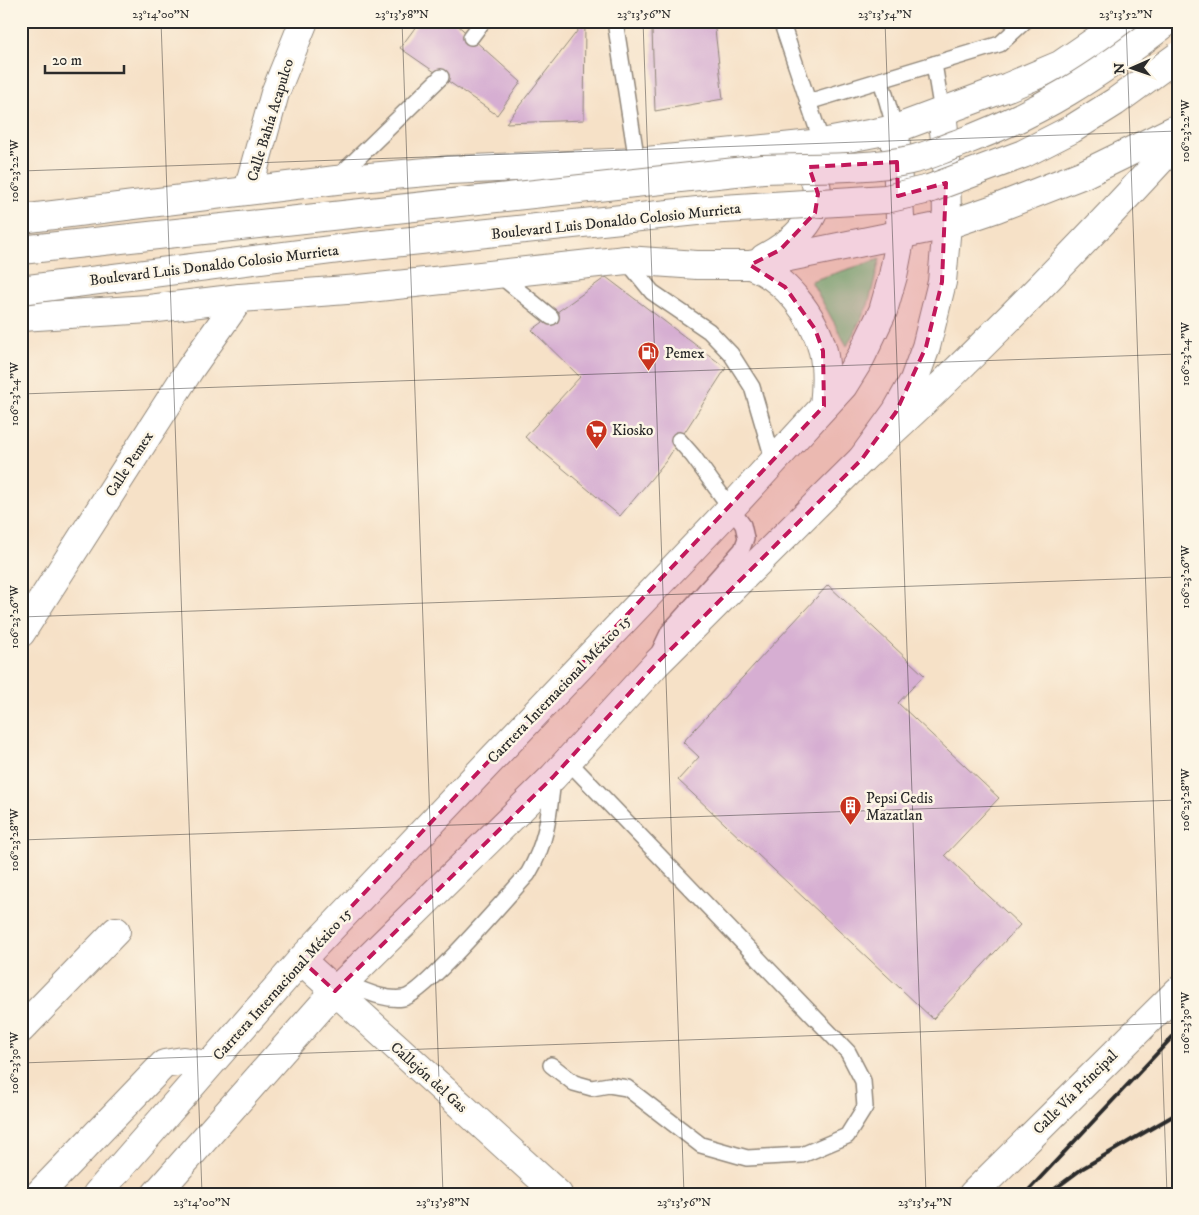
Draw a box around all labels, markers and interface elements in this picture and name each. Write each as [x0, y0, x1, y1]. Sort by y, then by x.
text: 23°14'00"N [132, 7, 190, 22]
text: 23°13'58"N [375, 7, 429, 22]
text: 23°13'56"N [617, 7, 671, 22]
text: 23°13'54"N [858, 7, 912, 22]
text: 23°13'52"N [1099, 7, 1153, 22]
scale bar [45, 42, 124, 74]
north arrow [1106, 42, 1156, 92]
text: 20 m [52, 51, 82, 70]
street label: Calle Bahía Acapulco [243, 57, 298, 184]
text: N [1111, 62, 1129, 74]
text: 106°23'22"W [1178, 98, 1193, 163]
text: 106°23'22"W [7, 138, 22, 203]
street label: Boulevard Luis Donaldo Colosio Murrieta [490, 199, 742, 244]
street label: Boulevard Luis Donaldo Colosio Murrieta [88, 241, 340, 290]
text: 106°23'24"W [1178, 321, 1193, 386]
fuel station icon: Pemex [637, 341, 661, 372]
place label: Pemex [665, 344, 705, 363]
text: 106°23'24"W [7, 361, 22, 426]
supermarket icon: Kiosko [584, 418, 608, 449]
place label: Kiosko [612, 421, 653, 440]
street label: Calle Pemex [101, 427, 158, 501]
text: 106°23'26"W [1178, 544, 1193, 609]
text: 106°23'26"W [7, 584, 22, 649]
street label: Carrtera Internacional México 15 [483, 611, 636, 767]
text: 106°23'28"W [1178, 767, 1193, 832]
place label: Pepsi Cedis Mazatlan [866, 789, 933, 825]
building icon: Pepsi Cedis Mazatlan [838, 795, 862, 826]
text: 106°23'28"W [7, 807, 22, 872]
street label: Carrtera Internacional México 15 [209, 904, 356, 1065]
text: 106°23'30"W [1178, 991, 1193, 1054]
text: 106°23'30"W [7, 1031, 22, 1094]
street label: Callejón del Gas [386, 1038, 471, 1117]
street label: Calle Vía Principal [1029, 1046, 1122, 1139]
text: 23°14'00"N [173, 1195, 231, 1210]
text: 23°13'58"N [416, 1195, 470, 1210]
text: 23°13'56"N [657, 1195, 711, 1210]
text: 23°13'54"N [898, 1195, 952, 1210]

